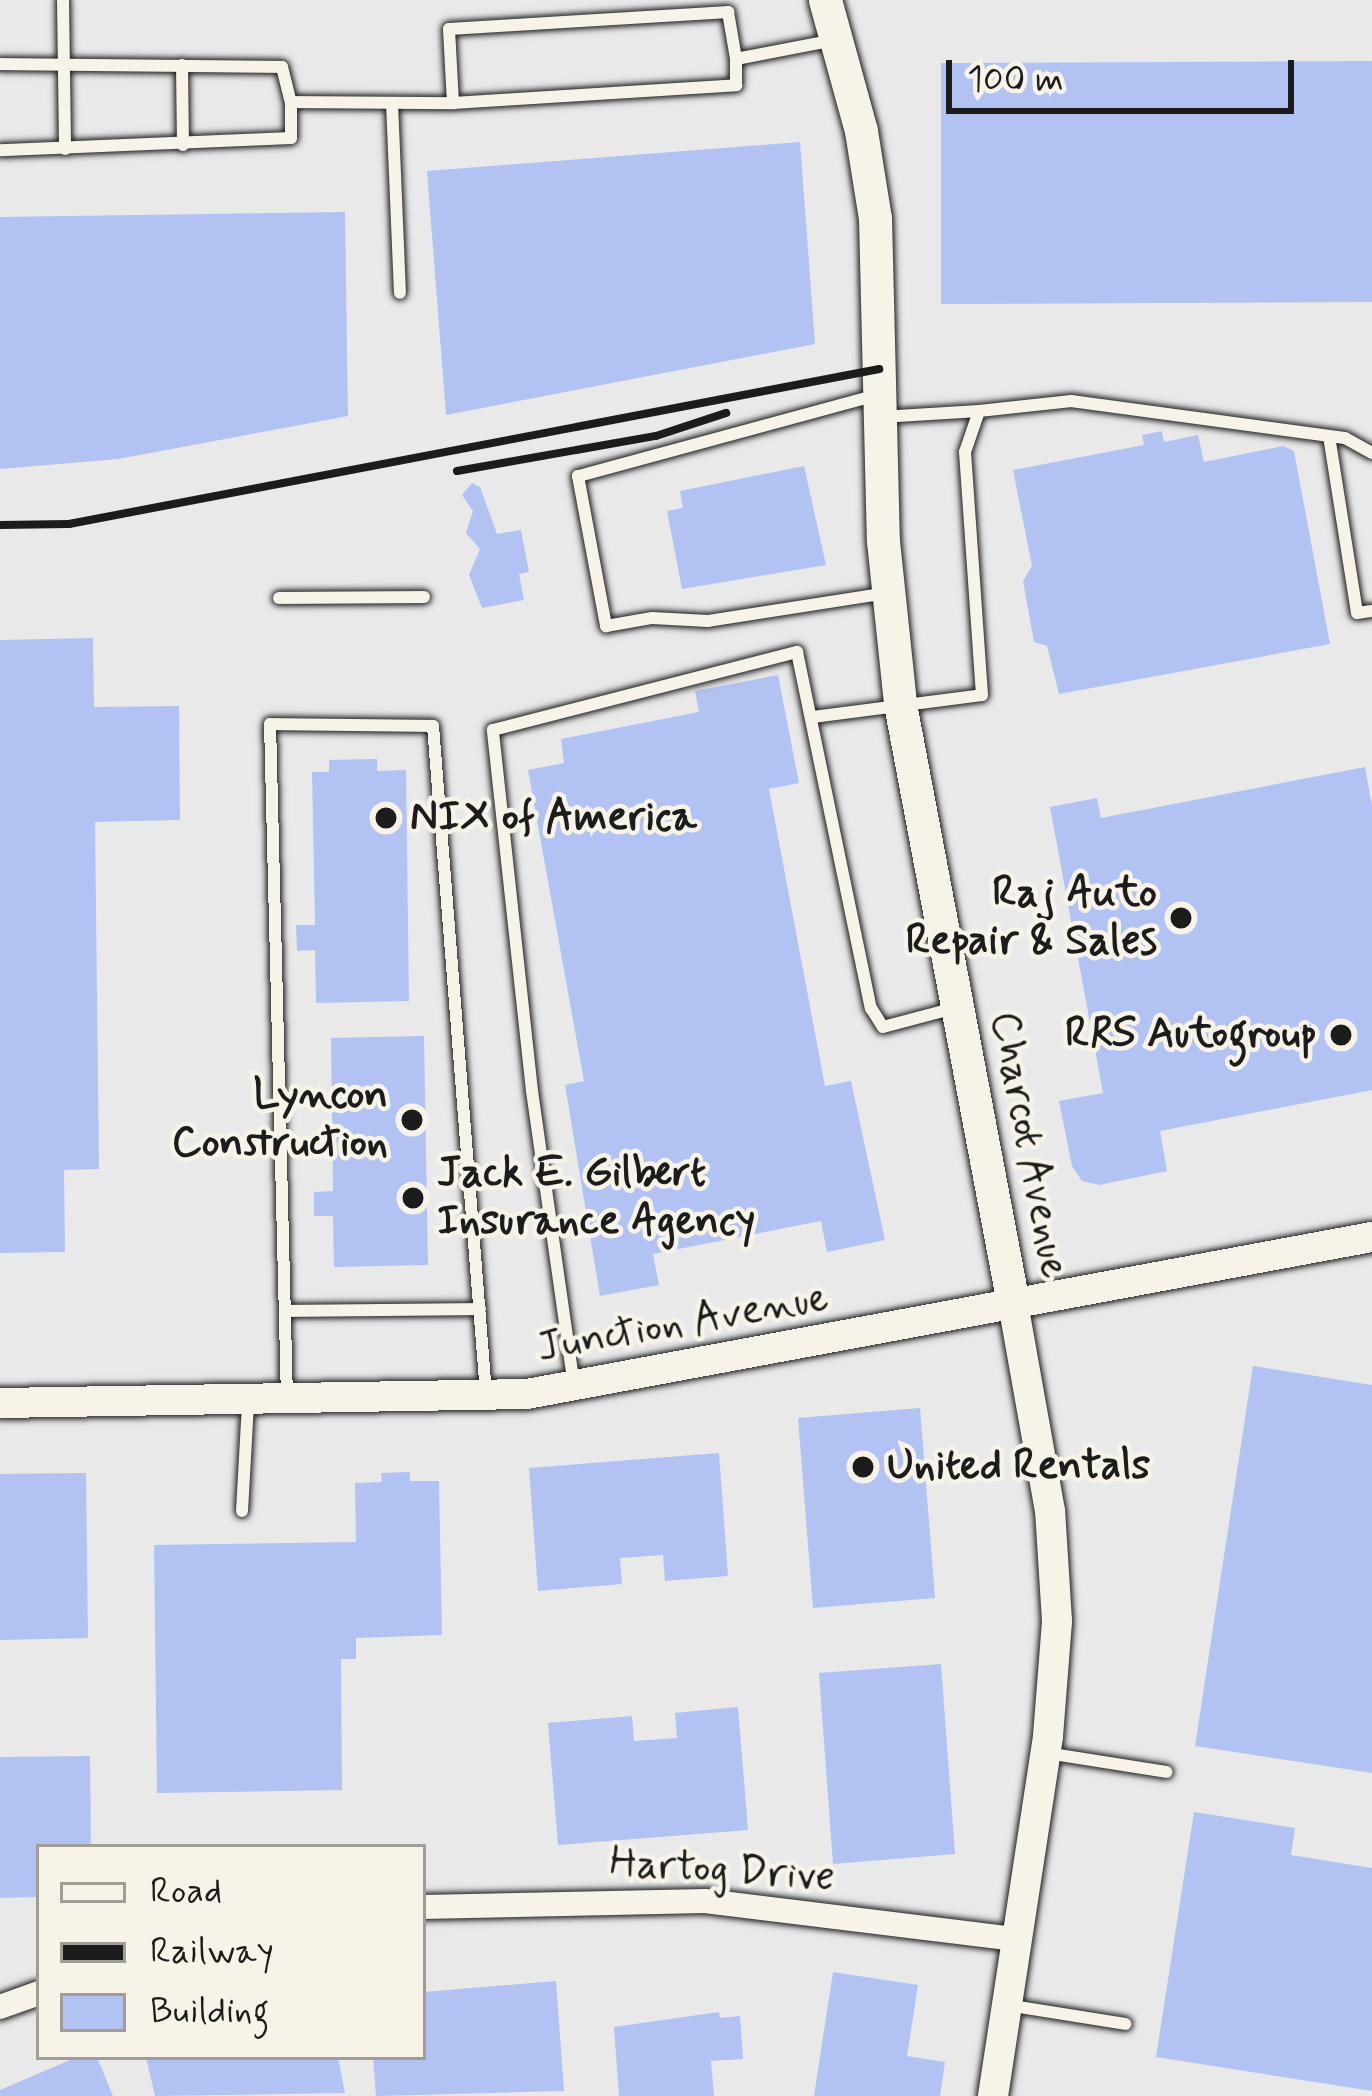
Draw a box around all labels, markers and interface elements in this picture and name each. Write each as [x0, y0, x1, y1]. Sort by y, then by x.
scale bar [952, 36, 1300, 110]
text: 100 m [967, 57, 1064, 104]
place label: NIX of America [410, 793, 694, 843]
marker: NIX of America [373, 805, 399, 831]
place label: Raj Auto Repair & Sales [906, 869, 1157, 968]
marker: Raj Auto Repair & Sales [1168, 905, 1194, 931]
street label: Charcot Avenue [976, 1002, 1080, 1288]
place label: RRS Autogroup [1065, 1010, 1317, 1060]
marker: RRS Autogroup [1328, 1022, 1354, 1048]
place label: Lyncon Construction [172, 1071, 388, 1170]
marker: Lyncon Construction [399, 1107, 425, 1133]
place label: Jack E. Gilbert Insurance Agency [437, 1149, 755, 1248]
marker: Jack E. Gilbert Insurance Agency [400, 1185, 426, 1211]
street label: Junction Avenue [536, 1274, 830, 1374]
place label: United Rentals [887, 1442, 1150, 1492]
marker: United Rentals [850, 1454, 876, 1480]
street label: Hartog Drive [609, 1838, 835, 1904]
legend [36, 1844, 426, 2060]
text: Road [150, 1869, 222, 1916]
text: Railway [150, 1929, 274, 1976]
text: Building [150, 1989, 269, 2036]

